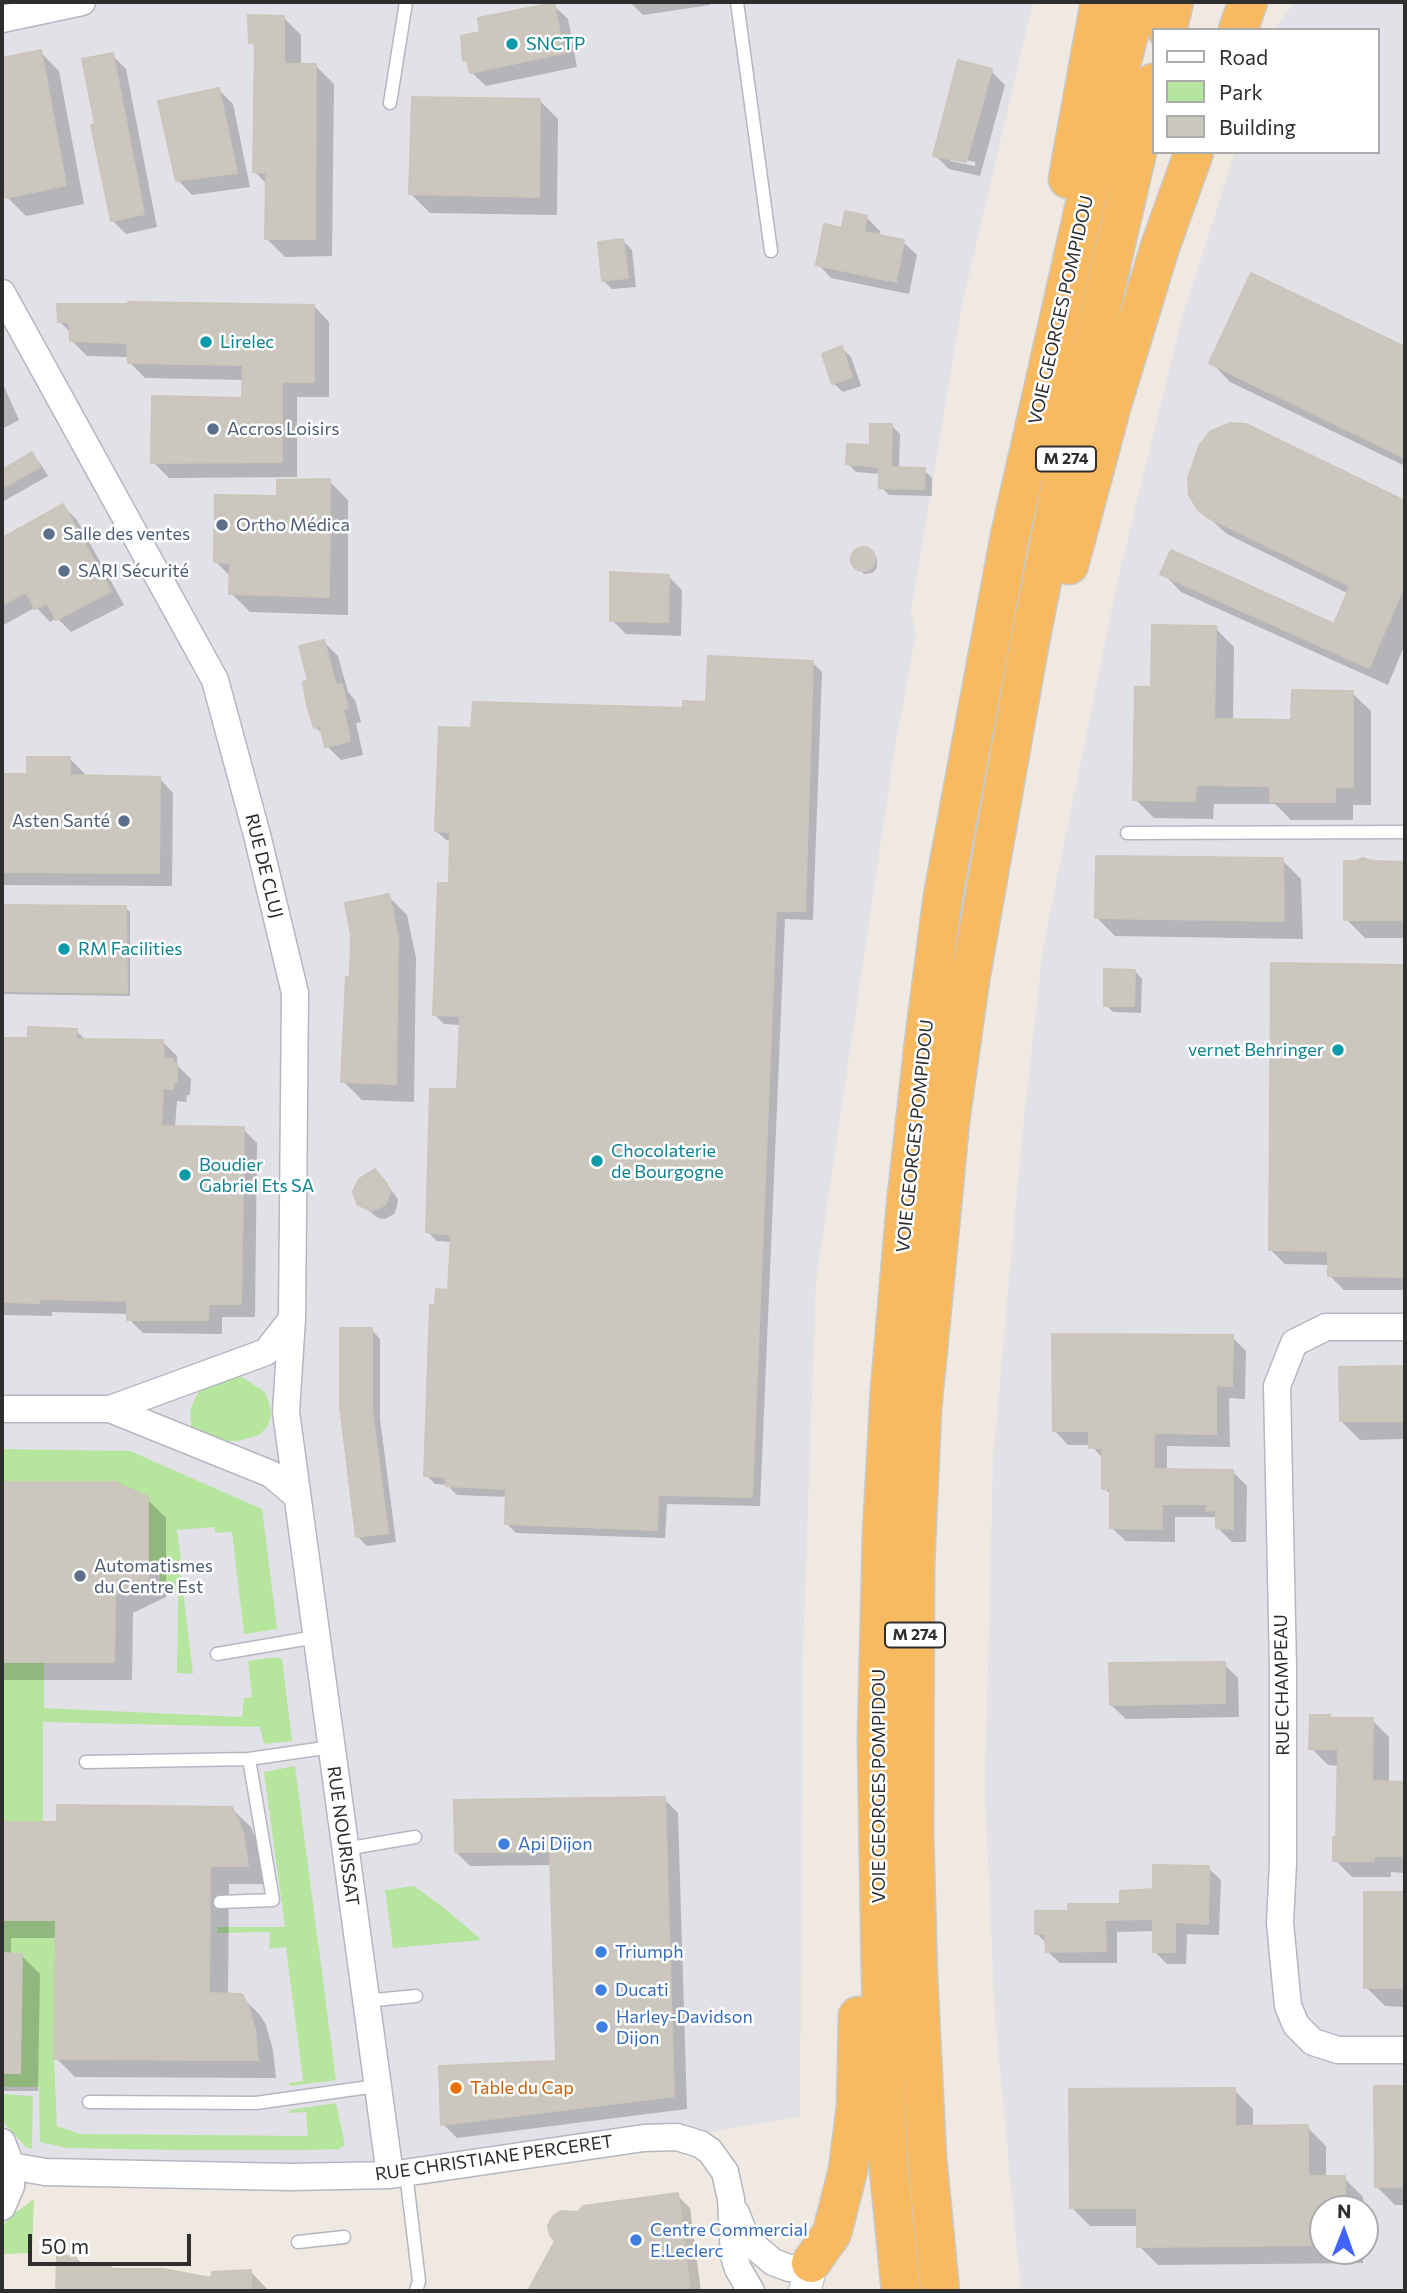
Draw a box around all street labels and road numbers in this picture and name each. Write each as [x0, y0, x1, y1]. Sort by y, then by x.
street label: VOIE GEORGES POMPIDOU [1024, 193, 1098, 427]
road number: M 274 [1036, 446, 1096, 472]
street label: RUE DE CLUJ [241, 811, 287, 921]
street label: VOIE GEORGES POMPIDOU [892, 1018, 938, 1254]
street label: RUE CHAMPEAU [1270, 1614, 1294, 1756]
road number: M 274 [885, 1623, 945, 1648]
street label: VOIE GEORGES POMPIDOU [868, 1669, 890, 1903]
street label: RUE NOURISSAT [322, 1765, 364, 1907]
street label: RUE CHRISTIANE PERCERET [374, 2131, 614, 2185]

